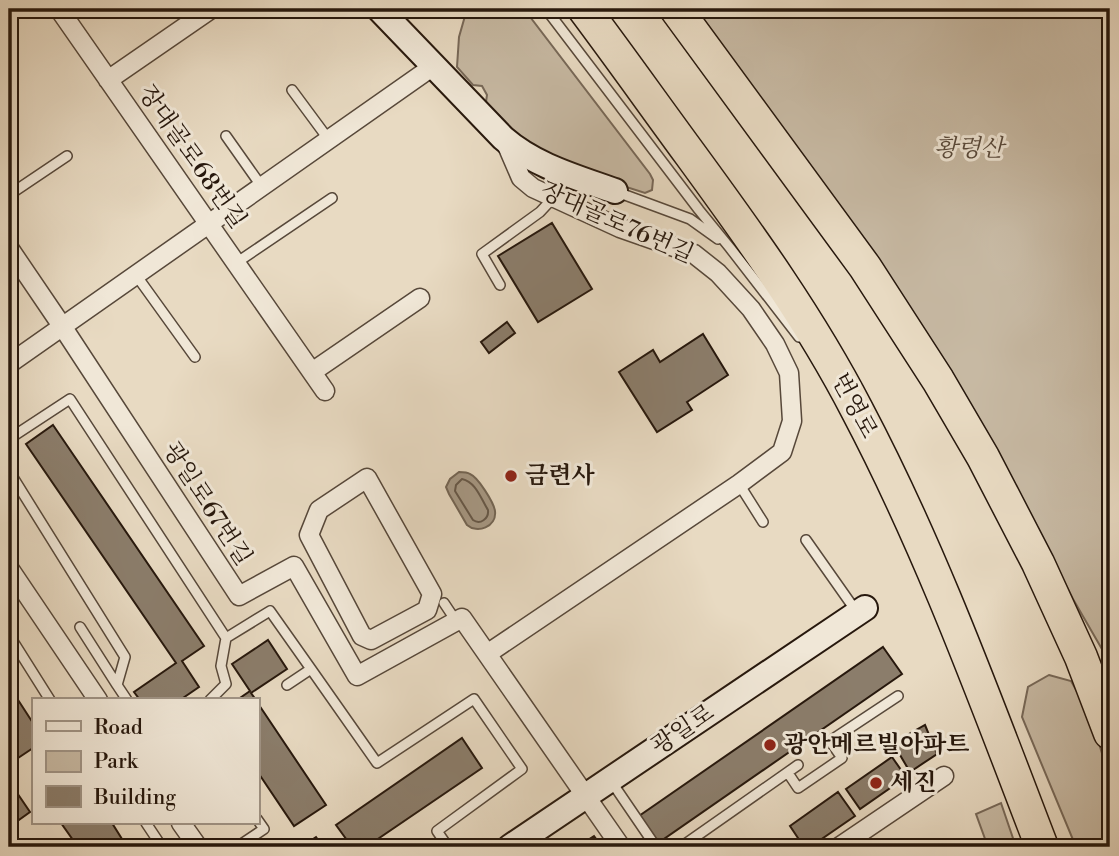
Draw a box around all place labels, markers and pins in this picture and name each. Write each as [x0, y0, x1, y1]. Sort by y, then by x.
place label: 금련사 [525, 461, 595, 491]
marker: 금련사 [503, 468, 519, 484]
place label: 광안메르빌아파트 [784, 730, 969, 760]
marker: 광안메르빌아파트 [762, 737, 778, 753]
place label: 세진 [890, 768, 936, 798]
marker: 세진 [868, 775, 884, 791]

